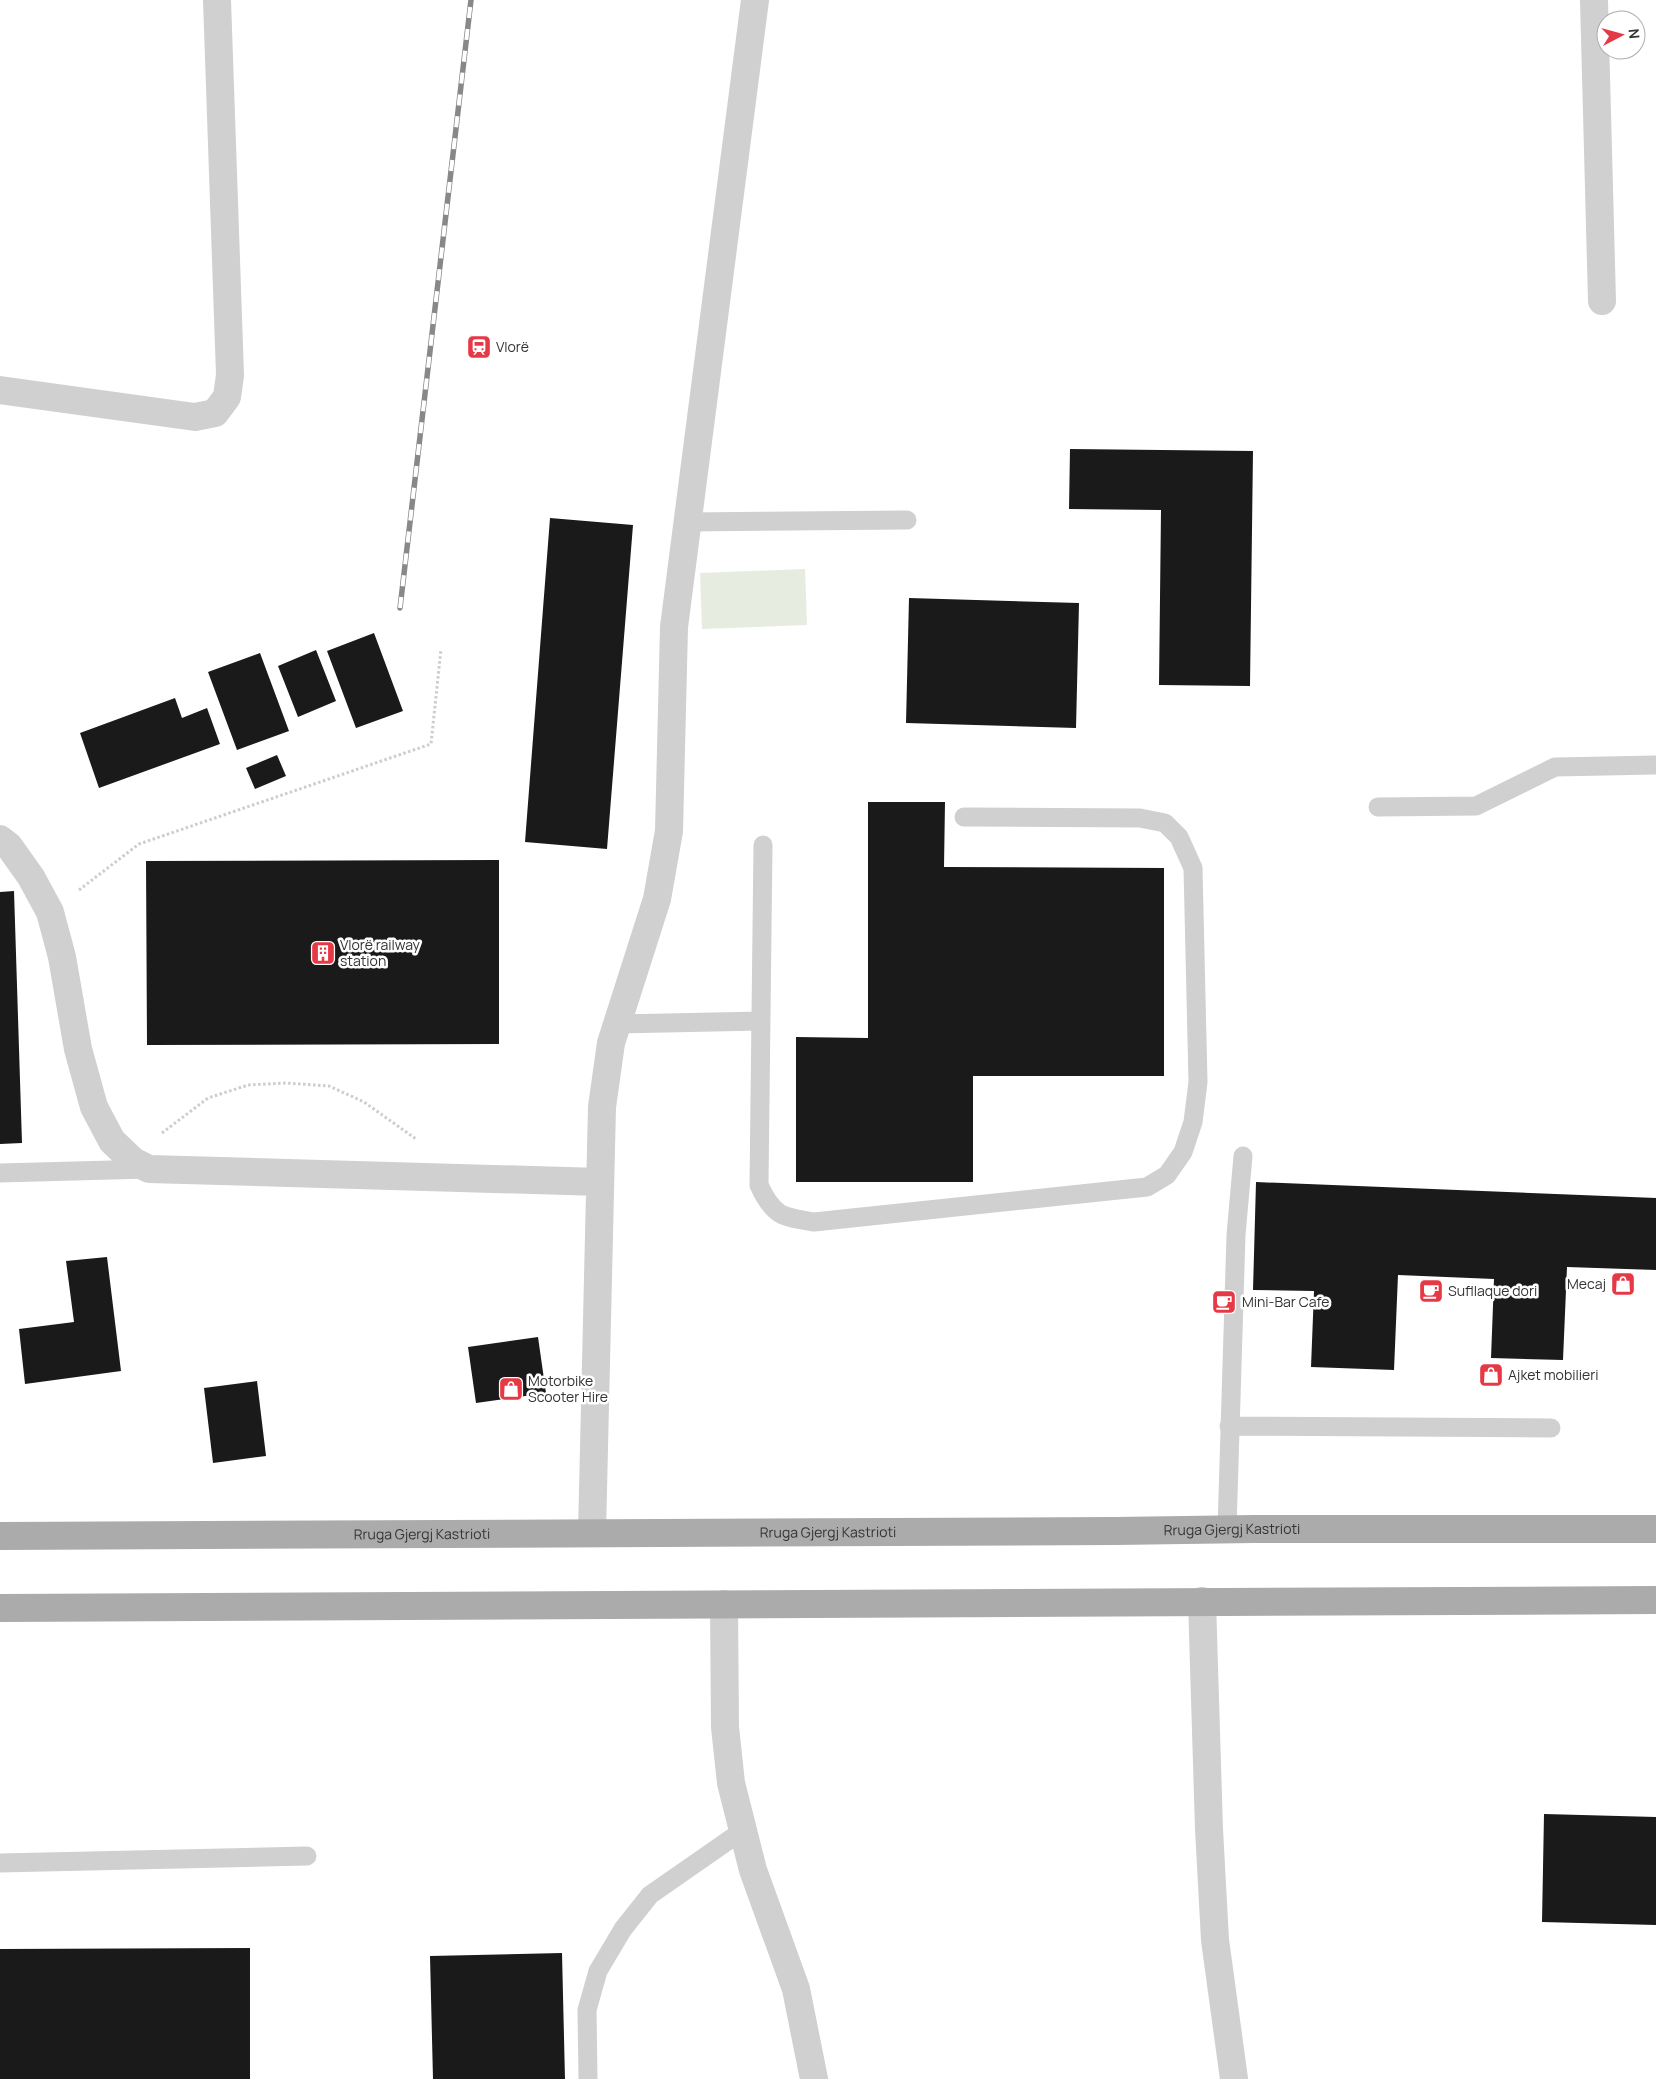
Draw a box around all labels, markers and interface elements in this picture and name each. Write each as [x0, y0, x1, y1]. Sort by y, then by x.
north arrow [1596, 10, 1646, 60]
text: N [1624, 28, 1644, 40]
station icon: Vlorë [466, 334, 492, 360]
place label: Vlorë [496, 337, 529, 356]
place label: Vlorë railway station [340, 935, 421, 970]
building icon: Vlorë railway station [310, 940, 336, 966]
shop icon: Mecaj [1610, 1271, 1636, 1297]
place label: Mecaj [1567, 1274, 1606, 1293]
cafe icon: Sufllaque dori [1418, 1278, 1444, 1304]
place label: Sufllaque dori [1448, 1281, 1537, 1300]
cafe icon: Mini-Bar Cafe [1211, 1289, 1237, 1315]
place label: Mini-Bar Cafe [1242, 1292, 1329, 1311]
shop icon: Ajket mobilieri [1478, 1362, 1504, 1388]
place label: Ajket mobilieri [1508, 1365, 1598, 1384]
place label: Motorbike Scooter Hire [528, 1371, 608, 1406]
shop icon: Motorbike Scooter Hire [498, 1376, 524, 1402]
street label: Rruga Gjergj Kastrioti [1164, 1519, 1300, 1539]
street label: Rruga Gjergj Kastrioti [760, 1522, 896, 1542]
street label: Rruga Gjergj Kastrioti [354, 1524, 490, 1543]

